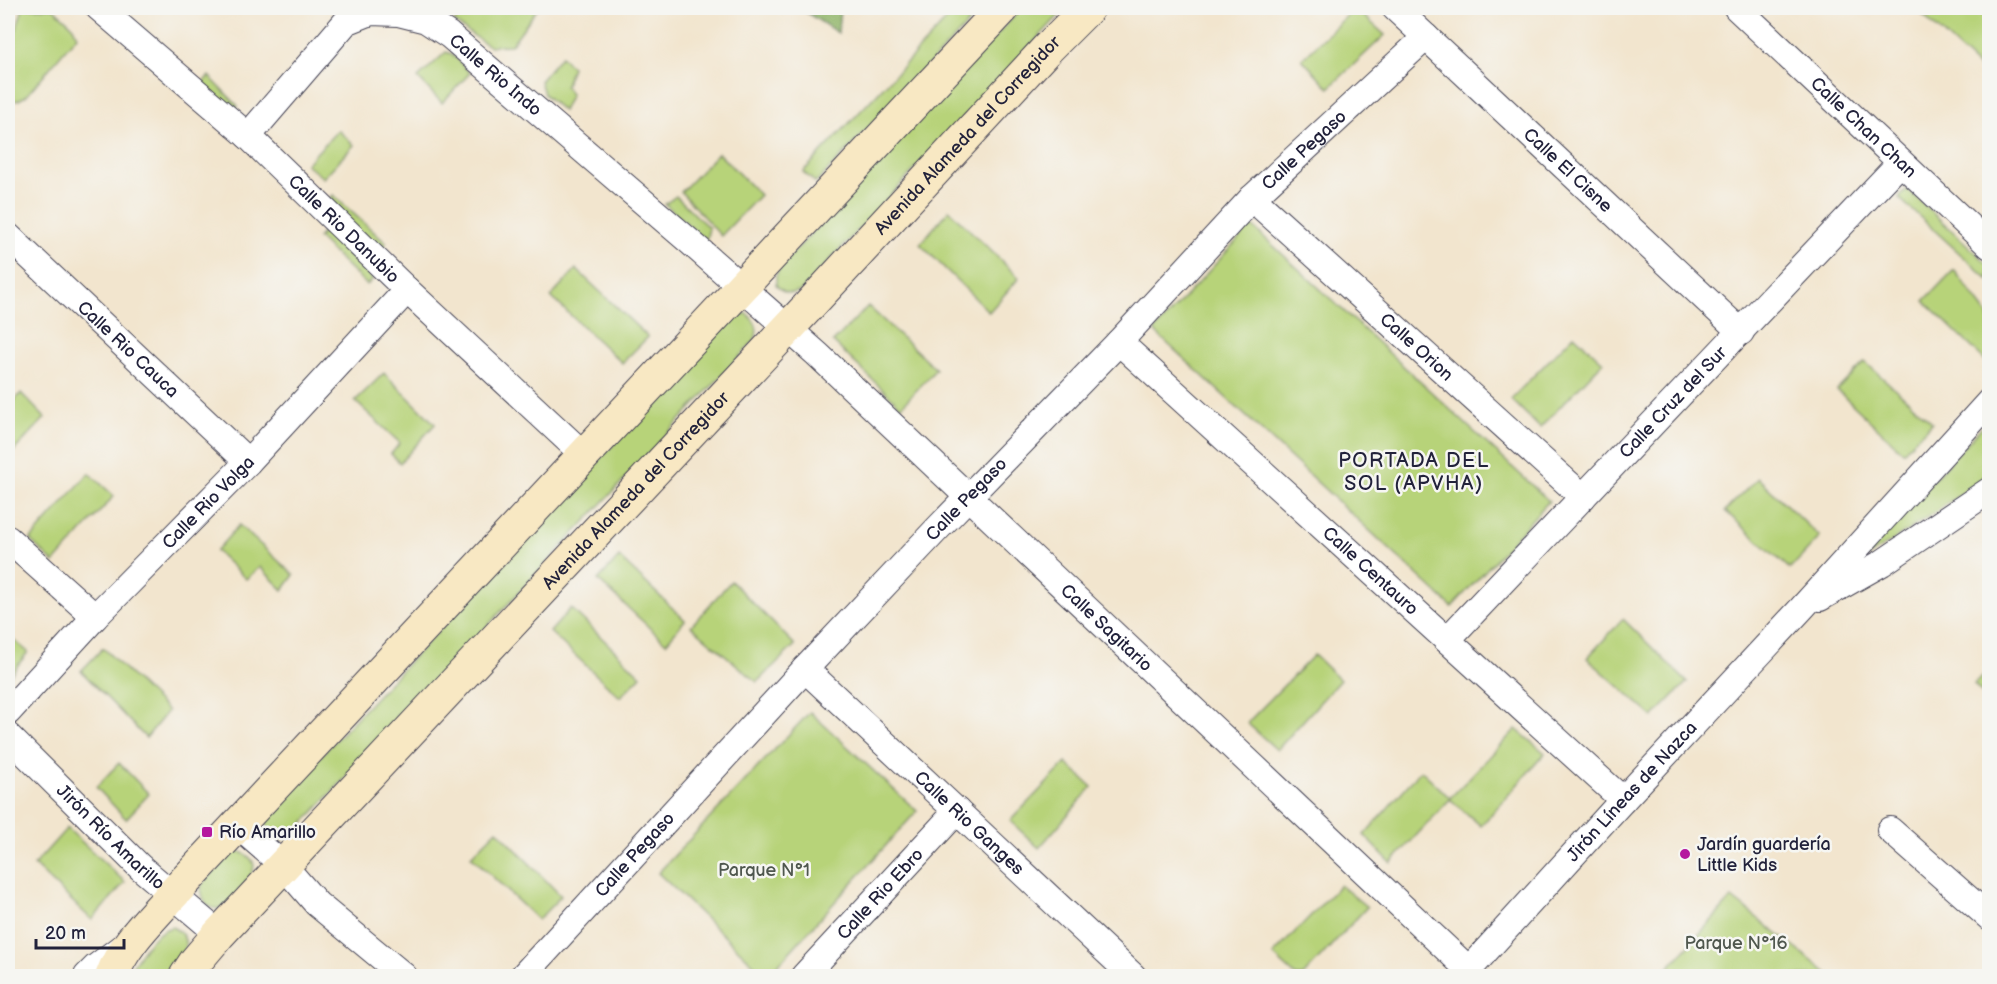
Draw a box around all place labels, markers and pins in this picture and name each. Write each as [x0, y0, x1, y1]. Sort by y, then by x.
place label: Río Amarillo [219, 822, 316, 843]
marker: Río Amarillo [200, 825, 214, 839]
place label: Jardín guardería Little Kids [1697, 834, 1831, 876]
marker: Jardín guardería Little Kids [1678, 847, 1692, 861]

